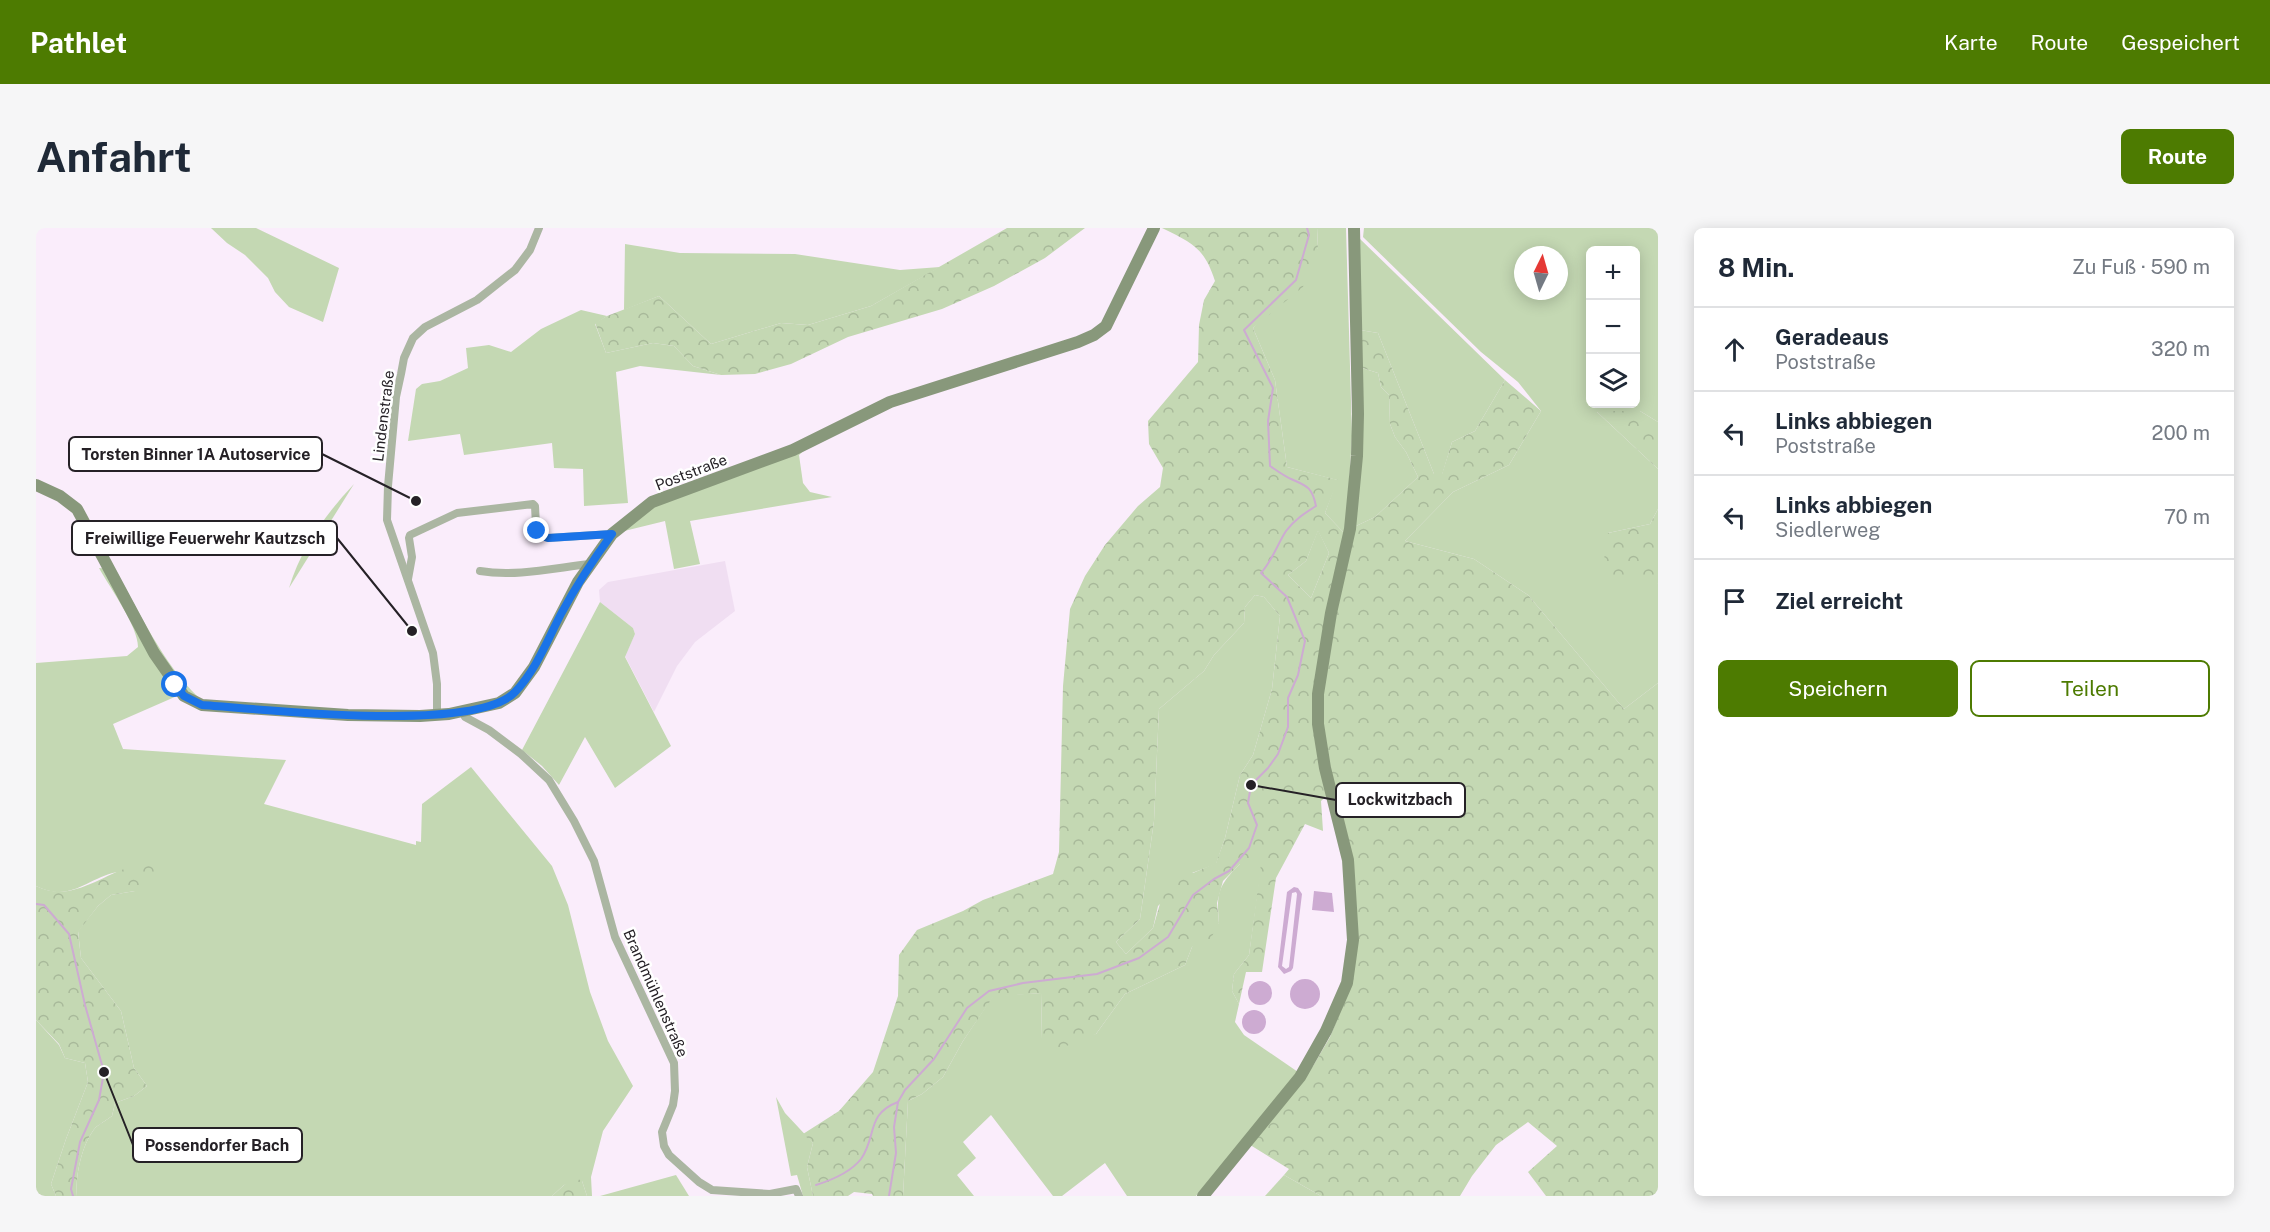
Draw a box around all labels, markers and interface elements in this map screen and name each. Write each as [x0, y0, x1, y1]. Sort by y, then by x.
text: Pathlet [30, 26, 127, 59]
text: Karte [1944, 30, 1998, 55]
text: Route [2031, 30, 2088, 55]
text: Gespeichert [2121, 30, 2240, 55]
button: Route [2121, 129, 2234, 184]
text: Anfahrt [36, 132, 192, 181]
north arrow [1514, 246, 1568, 300]
map controls [1586, 246, 1640, 408]
button: + [1586, 246, 1640, 300]
text: 8 Min. [1718, 252, 1795, 283]
text: Zu Fuß · 590 m [2072, 255, 2210, 279]
button: − [1586, 300, 1640, 354]
text: Geradeaus [1775, 324, 1889, 350]
icon: ahead [1718, 333, 1751, 366]
text: 320 m [2151, 337, 2210, 361]
text: Poststraße [1775, 350, 1876, 374]
button: layers [1586, 354, 1640, 408]
street label: Lindenstraße [369, 369, 397, 463]
text: Links abbiegen [1775, 408, 1932, 434]
icon: left [1718, 417, 1751, 450]
text: 200 m [2152, 421, 2210, 445]
text: Poststraße [1775, 434, 1876, 458]
callout: Torsten Binner 1A Autoservice [69, 437, 322, 471]
text: Torsten Binner 1A Autoservice [82, 445, 310, 464]
street label: Poststraße [653, 451, 729, 493]
text: Links abbiegen [1775, 492, 1932, 518]
icon: left [1718, 501, 1751, 534]
text: 70 m [2164, 505, 2210, 529]
route end [523, 517, 549, 543]
text: Siedlerweg [1775, 518, 1881, 542]
callout: Freiwillige Feuerwehr Kautzsch [72, 521, 337, 555]
text: Freiwillige Feuerwehr Kautzsch [85, 529, 325, 548]
icon: arrive [1718, 585, 1751, 618]
text: Ziel erreicht [1775, 588, 1903, 614]
button: Speichern [1718, 660, 1958, 717]
button: Teilen [1970, 660, 2210, 717]
route start [161, 671, 187, 697]
callout: Lockwitzbach [1336, 783, 1465, 817]
text: Lockwitzbach [1348, 790, 1452, 809]
street label: Brandmühlenstraße [620, 927, 692, 1059]
callout: Possendorfer Bach [133, 1128, 302, 1162]
text: Possendorfer Bach [145, 1136, 289, 1155]

